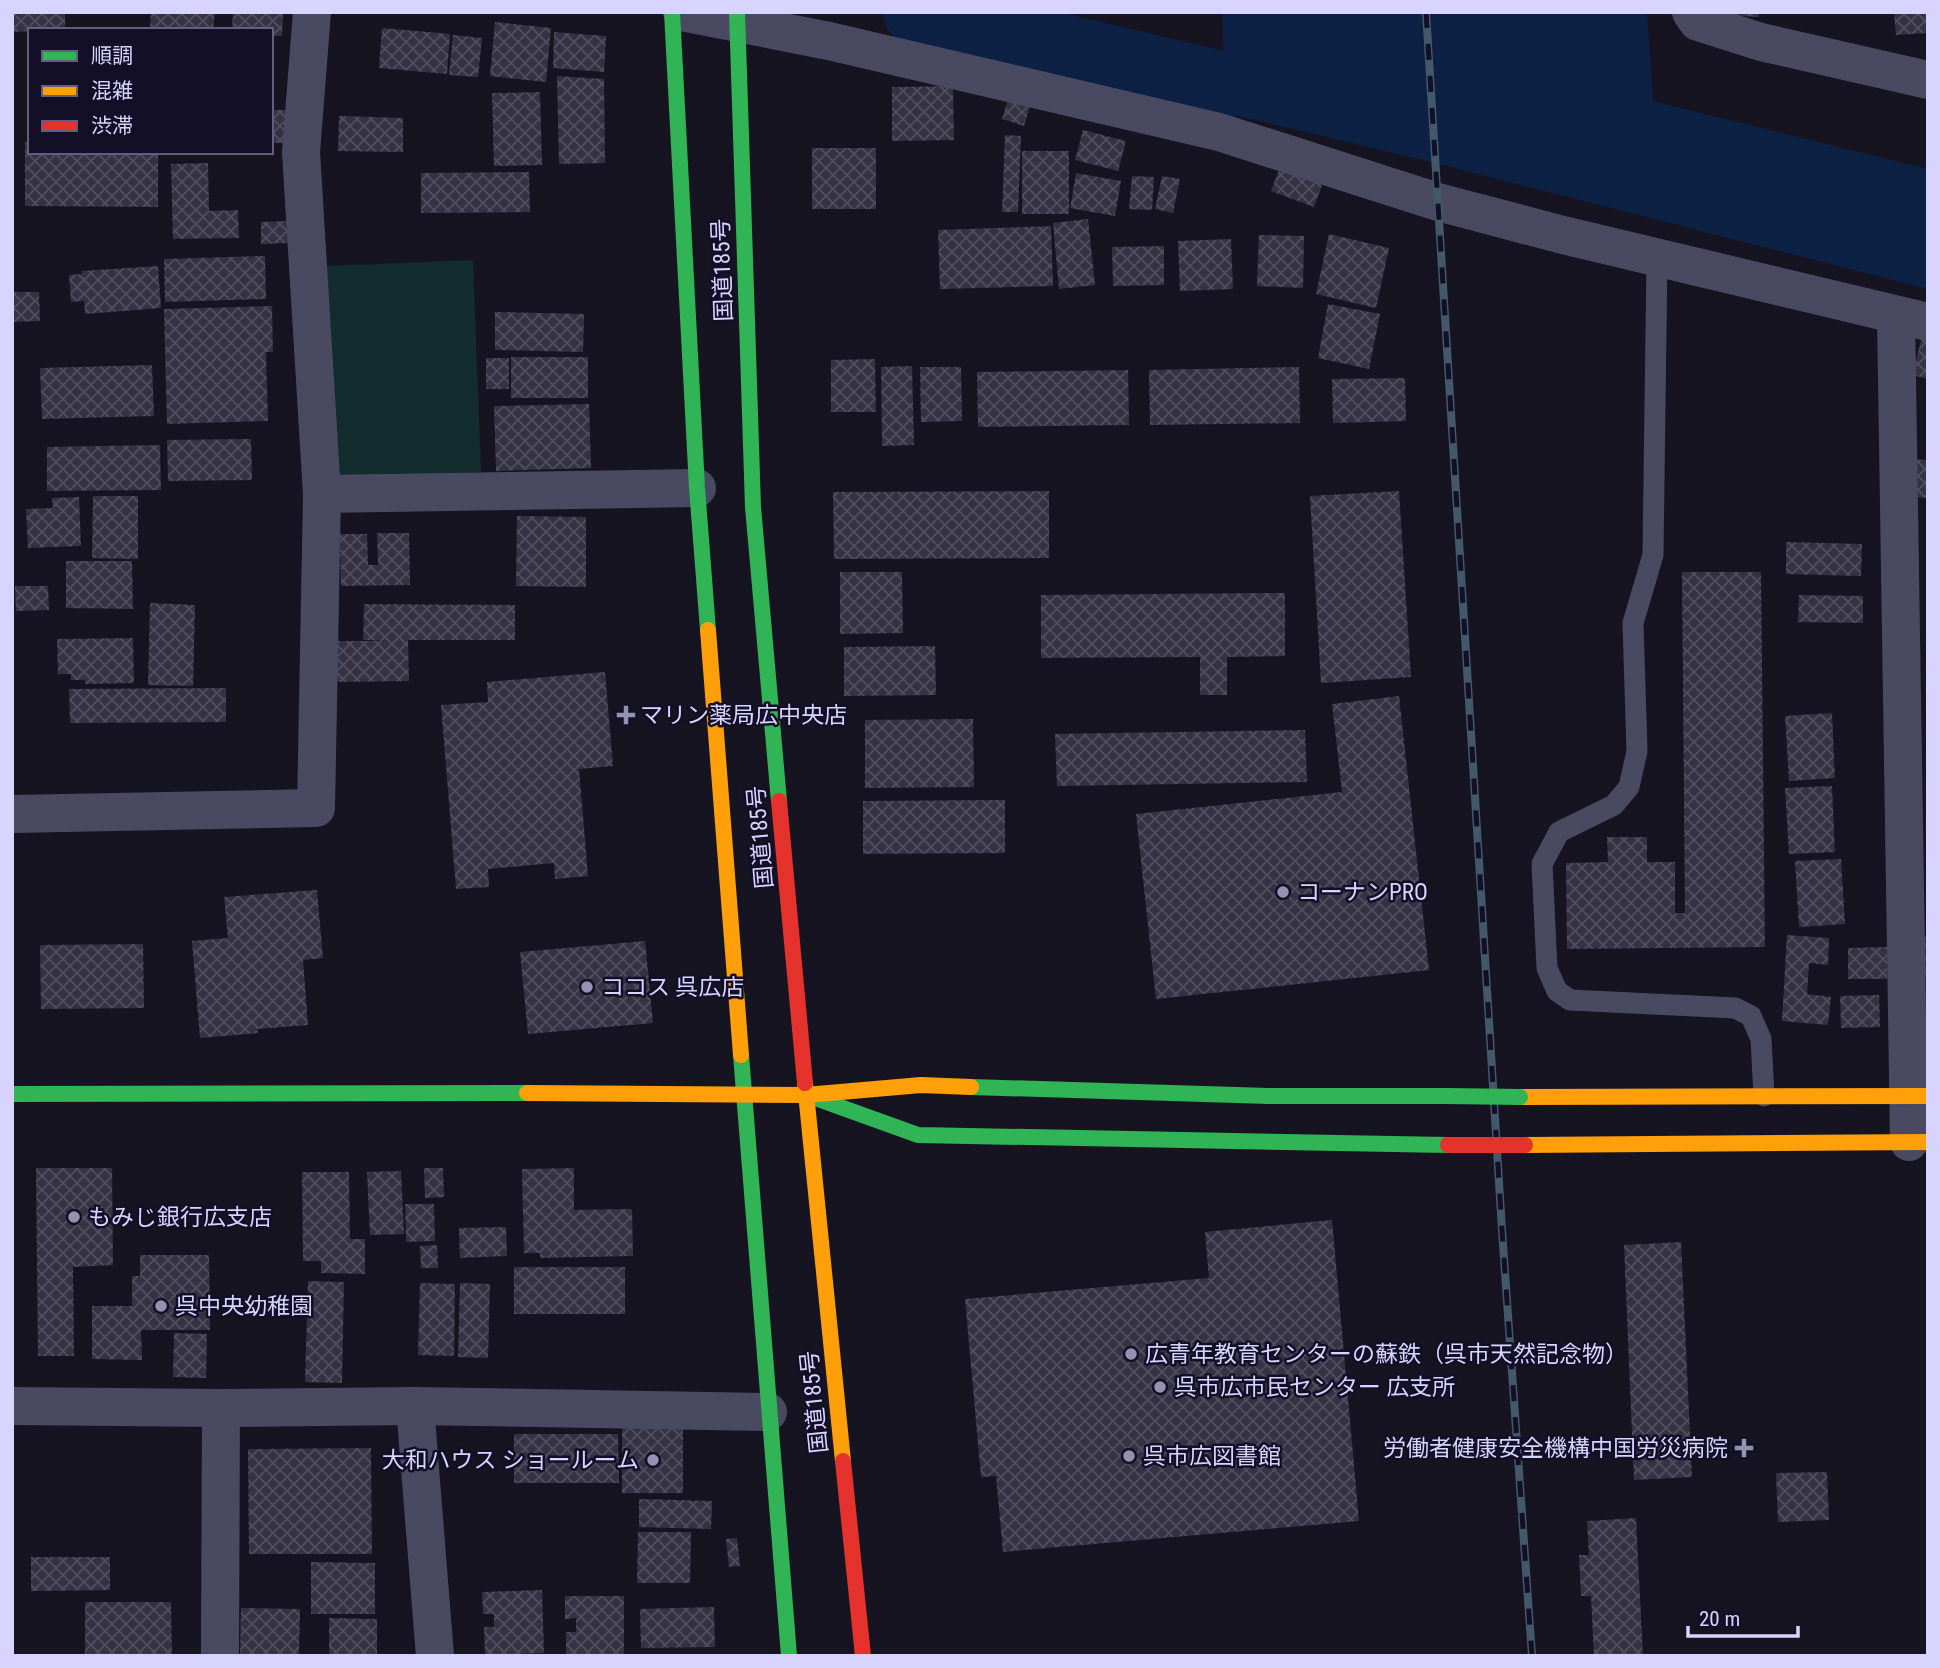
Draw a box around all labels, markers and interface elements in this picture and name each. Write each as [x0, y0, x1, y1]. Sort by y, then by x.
legend [28, 28, 273, 154]
text: 順調 [91, 44, 133, 68]
text: 混雑 [91, 79, 133, 103]
text: 渋滞 [91, 114, 133, 138]
street label: 国道185号 [707, 218, 738, 322]
place label: マリン薬局広中央店 [640, 702, 847, 729]
marker: マリン薬局広中央店 [618, 707, 634, 723]
street label: 国道185号 [743, 784, 778, 889]
place label: コーナンPRO [1297, 879, 1428, 906]
marker: コーナンPRO [1275, 884, 1291, 900]
place label: ココス 呉広店 [601, 974, 744, 1001]
marker: ココス 呉広店 [579, 979, 595, 995]
place label: もみじ銀行広支店 [88, 1204, 272, 1231]
marker: もみじ銀行広支店 [66, 1209, 82, 1225]
place label: 呉中央幼稚園 [175, 1293, 313, 1320]
marker: 呉中央幼稚園 [153, 1298, 169, 1314]
place label: 広青年教育センターの蘇鉄（呉市天然記念物） [1145, 1341, 1628, 1368]
marker: 広青年教育センターの蘇鉄（呉市天然記念物） [1123, 1346, 1139, 1362]
street label: 国道185号 [796, 1349, 833, 1455]
place label: 呉市広市民センター 広支所 [1174, 1374, 1455, 1401]
marker: 呉市広市民センター 広支所 [1152, 1379, 1168, 1395]
place label: 労働者健康安全機構中国労災病院 [1383, 1435, 1728, 1462]
marker: 労働者健康安全機構中国労災病院 [1734, 1438, 1754, 1458]
place label: 呉市広図書館 [1143, 1443, 1281, 1470]
place label: 大和ハウス ショールーム [381, 1447, 639, 1474]
marker: 呉市広図書館 [1121, 1448, 1137, 1464]
marker: 大和ハウス ショールーム [645, 1452, 661, 1468]
scale bar [1688, 1594, 1798, 1638]
text: 20 m [1699, 1607, 1740, 1631]

